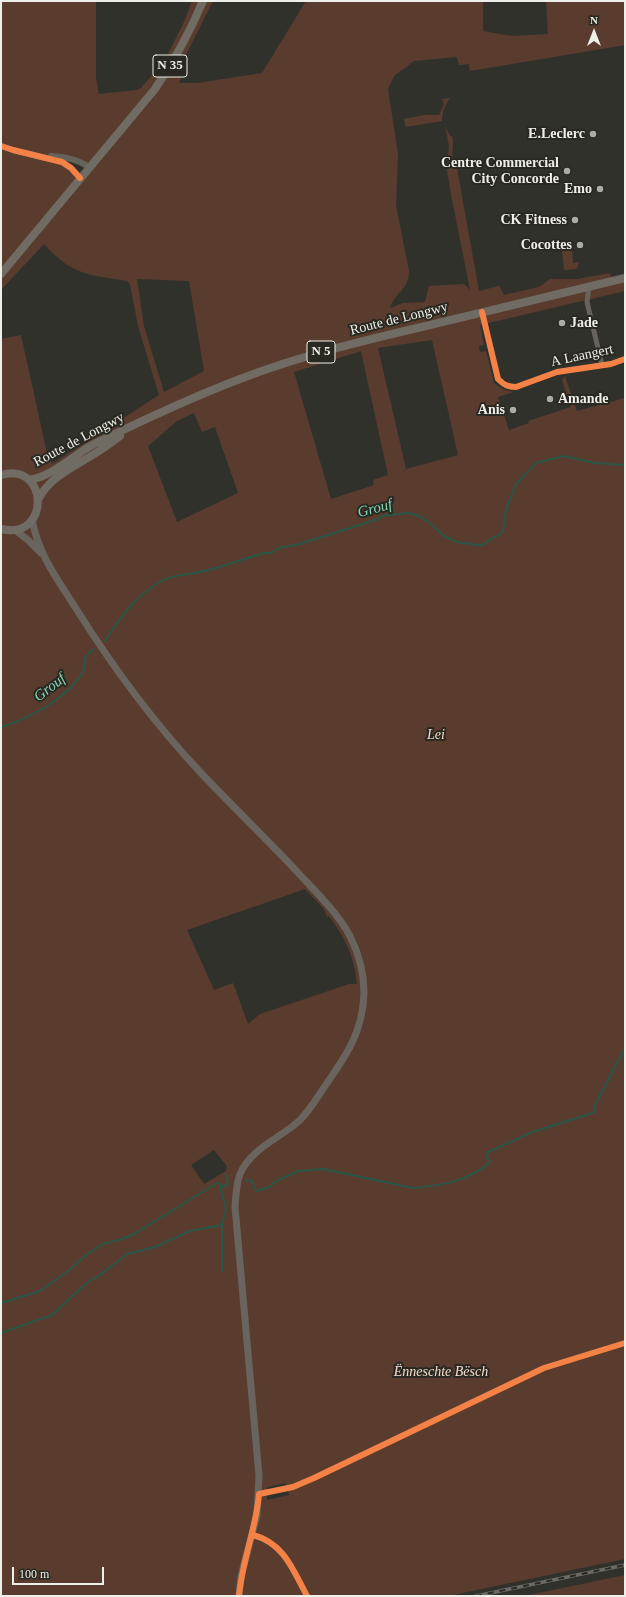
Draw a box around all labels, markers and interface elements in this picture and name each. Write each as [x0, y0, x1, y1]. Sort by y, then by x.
north arrow [574, 12, 614, 52]
text: N [590, 14, 598, 26]
road number: N 35 [153, 55, 187, 77]
place label: E.Leclerc [528, 126, 585, 142]
marker: E.Leclerc [588, 129, 598, 139]
place label: Centre Commercial City Concorde [441, 155, 559, 188]
marker: Centre Commercial City Concorde [562, 166, 572, 176]
place label: Emo [564, 181, 592, 197]
marker: Emo [595, 184, 605, 194]
place label: CK Fitness [500, 212, 567, 228]
marker: CK Fitness [570, 215, 580, 225]
place label: Cocottes [521, 237, 572, 253]
marker: Cocottes [575, 240, 585, 250]
street label: Route de Longwy [348, 299, 450, 339]
place label: Jade [570, 315, 598, 331]
marker: Jade [557, 318, 567, 328]
road number: N 5 [307, 341, 335, 363]
street label: A Laangert [549, 341, 615, 371]
place label: Amande [558, 391, 609, 407]
marker: Amande [545, 394, 555, 404]
place label: Anis [478, 402, 505, 418]
marker: Anis [508, 405, 518, 415]
street label: Route de Longwy [31, 409, 127, 471]
water label: Grouf [356, 496, 394, 522]
water label: Grouf [31, 670, 69, 706]
park label: Lei [427, 727, 445, 743]
park label: Ënneschte Bësch [394, 1364, 488, 1380]
scale bar [14, 1559, 106, 1585]
text: 100 m [19, 1567, 49, 1581]

